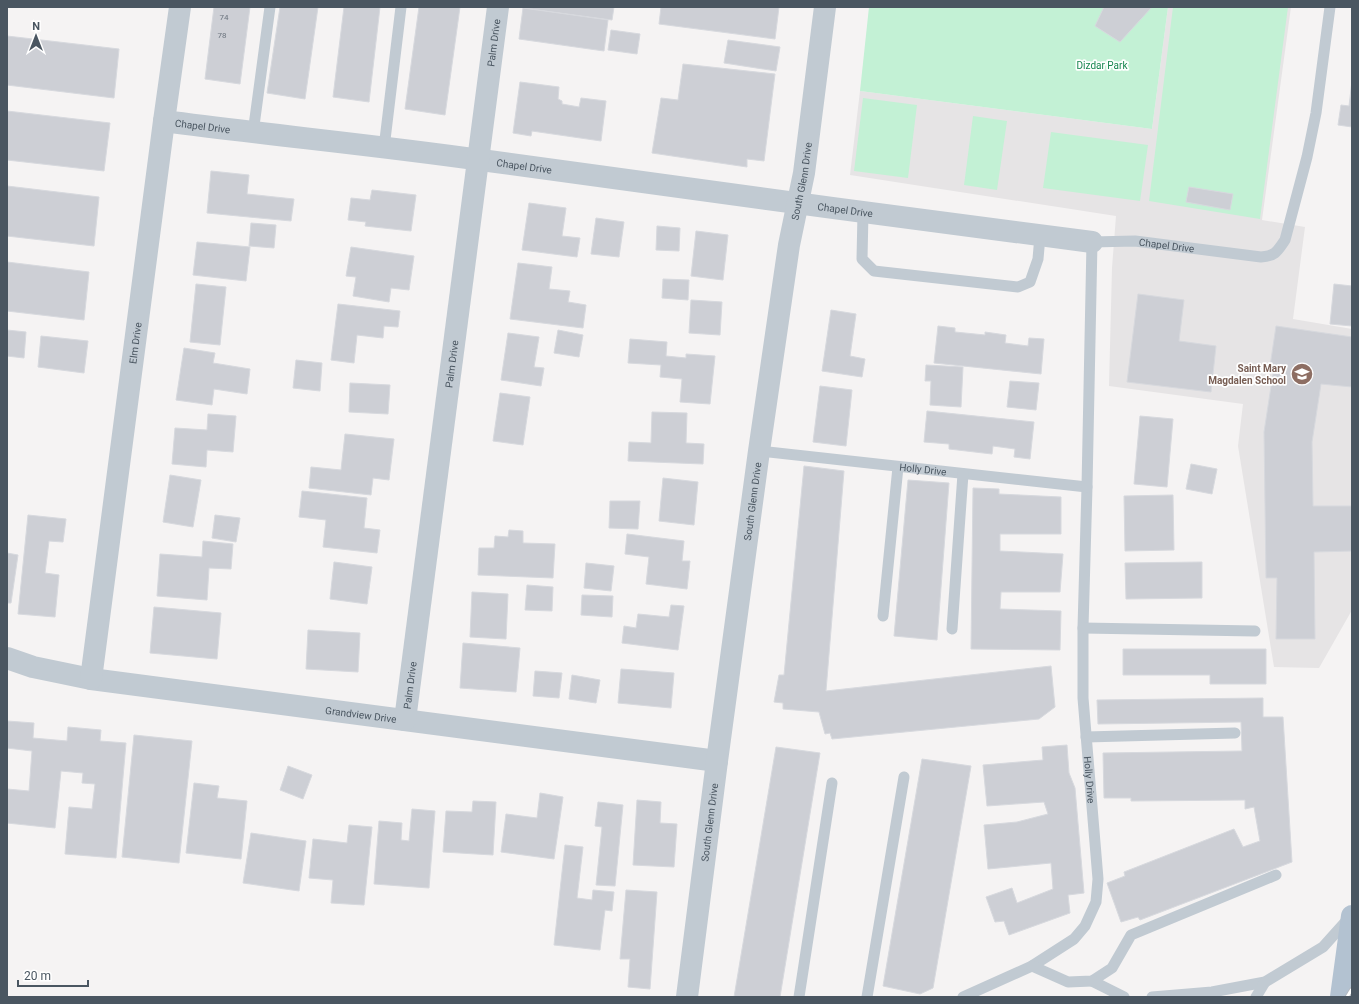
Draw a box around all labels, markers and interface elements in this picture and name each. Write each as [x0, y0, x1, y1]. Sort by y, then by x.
house number: 74 [220, 13, 229, 22]
north arrow [16, 16, 56, 56]
street label: Palm Drive [485, 18, 502, 67]
text: N [32, 20, 40, 33]
house number: 78 [218, 31, 227, 40]
park label: Dizdar Park [1077, 60, 1128, 71]
street label: Chapel Drive [174, 117, 231, 135]
street label: South Glenn Drive [789, 142, 814, 221]
street label: Chapel Drive [496, 157, 553, 176]
street label: Chapel Drive [817, 201, 874, 219]
street label: Chapel Drive [1138, 237, 1195, 254]
street label: Elm Drive [127, 321, 144, 364]
street label: Palm Drive [443, 340, 460, 389]
school or university icon: Saint Mary Magdalen School [1289, 361, 1315, 387]
place label: Saint Mary Magdalen School [1208, 363, 1287, 386]
street label: South Glenn Drive [742, 461, 763, 541]
street label: Holly Drive [899, 461, 947, 478]
street label: Palm Drive [401, 661, 419, 710]
street label: Grandview Drive [325, 705, 397, 725]
street label: Holly Drive [1082, 756, 1097, 804]
street label: South Glenn Drive [699, 783, 720, 862]
scale bar [18, 962, 88, 988]
text: 20 m [24, 969, 51, 983]

